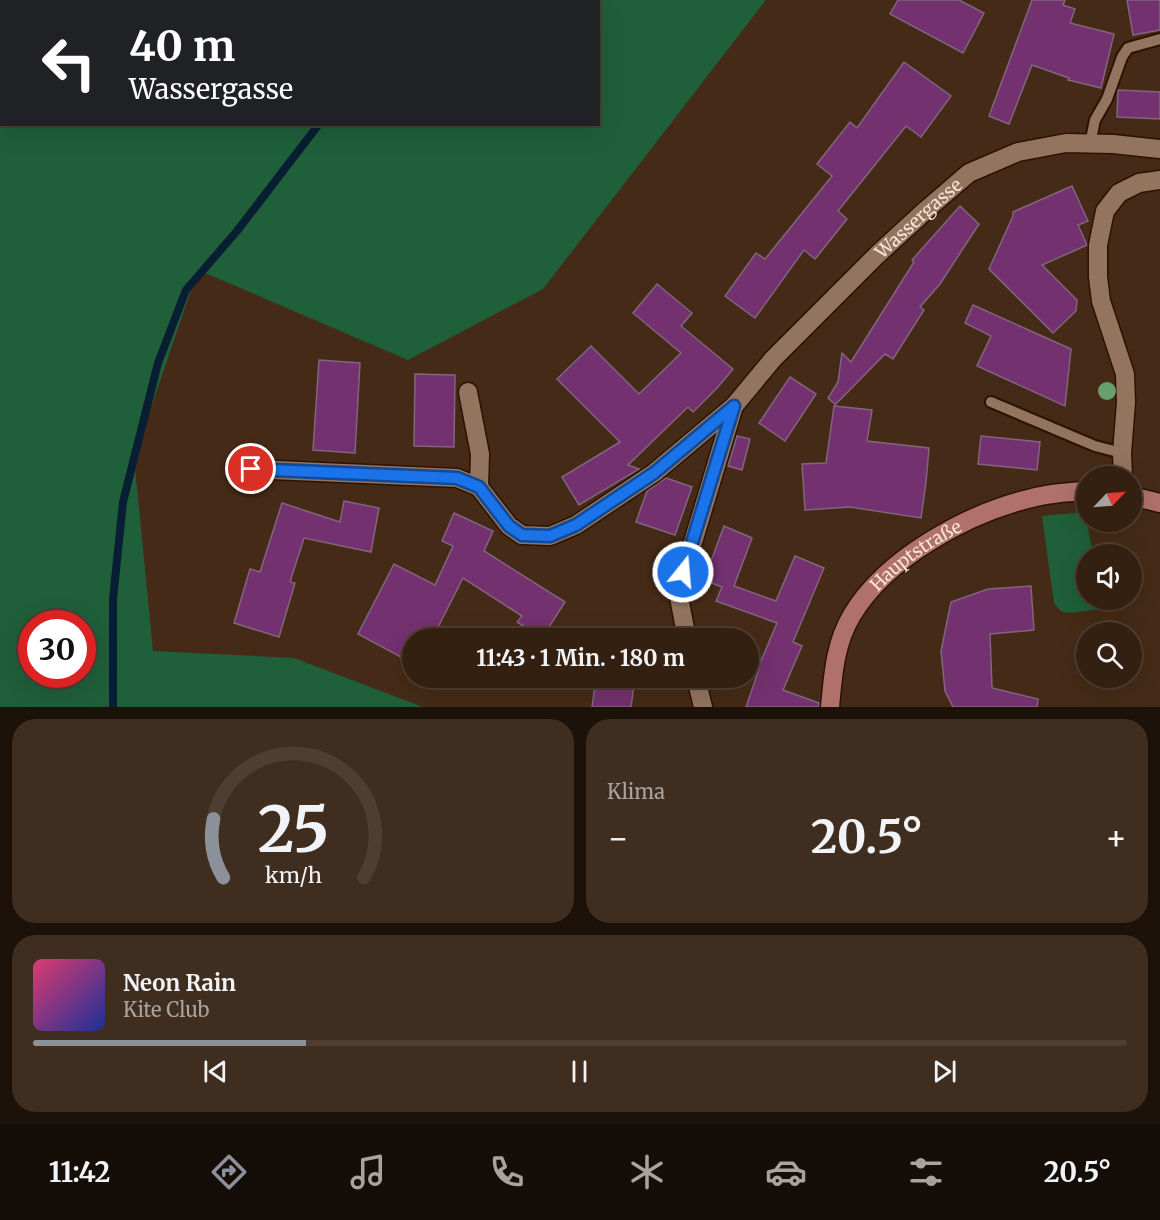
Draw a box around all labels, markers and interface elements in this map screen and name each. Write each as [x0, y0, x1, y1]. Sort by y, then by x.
text: 40 m [129, 20, 235, 72]
icon: left [30, 24, 108, 102]
text: Wassergasse [129, 72, 293, 106]
street label: Wassergasse [869, 173, 967, 264]
pin [225, 443, 276, 494]
icon: arrive [234, 452, 267, 485]
north arrow [1076, 466, 1142, 532]
map controls [1076, 466, 1142, 688]
street label: Hauptstraße [864, 514, 965, 595]
position arrow [651, 540, 715, 604]
button: sound [1076, 544, 1142, 610]
speed limit sign: 30 [18, 610, 96, 688]
button: search [1076, 622, 1142, 688]
text: 11:43 · 1 Min. · 180 m [476, 644, 685, 672]
text: Klima [607, 779, 665, 804]
text: 25 [257, 791, 329, 869]
text: 20.5° [811, 809, 923, 865]
text: − [607, 818, 629, 859]
text: + [1105, 818, 1127, 859]
text: km/h [265, 862, 321, 889]
text: Neon Rain [123, 969, 236, 997]
text: Kite Club [123, 997, 209, 1022]
icon: previous [199, 1055, 232, 1088]
icon: pause [563, 1055, 596, 1088]
icon: next [928, 1055, 961, 1088]
icon: directions [208, 1151, 250, 1193]
icon: music [347, 1151, 389, 1193]
icon: phone [486, 1151, 528, 1193]
icon: climate [626, 1151, 668, 1193]
icon: car [765, 1151, 807, 1193]
icon: filters [905, 1151, 947, 1193]
text: 11:42 [49, 1155, 110, 1189]
text: 20.5° [1044, 1155, 1111, 1189]

